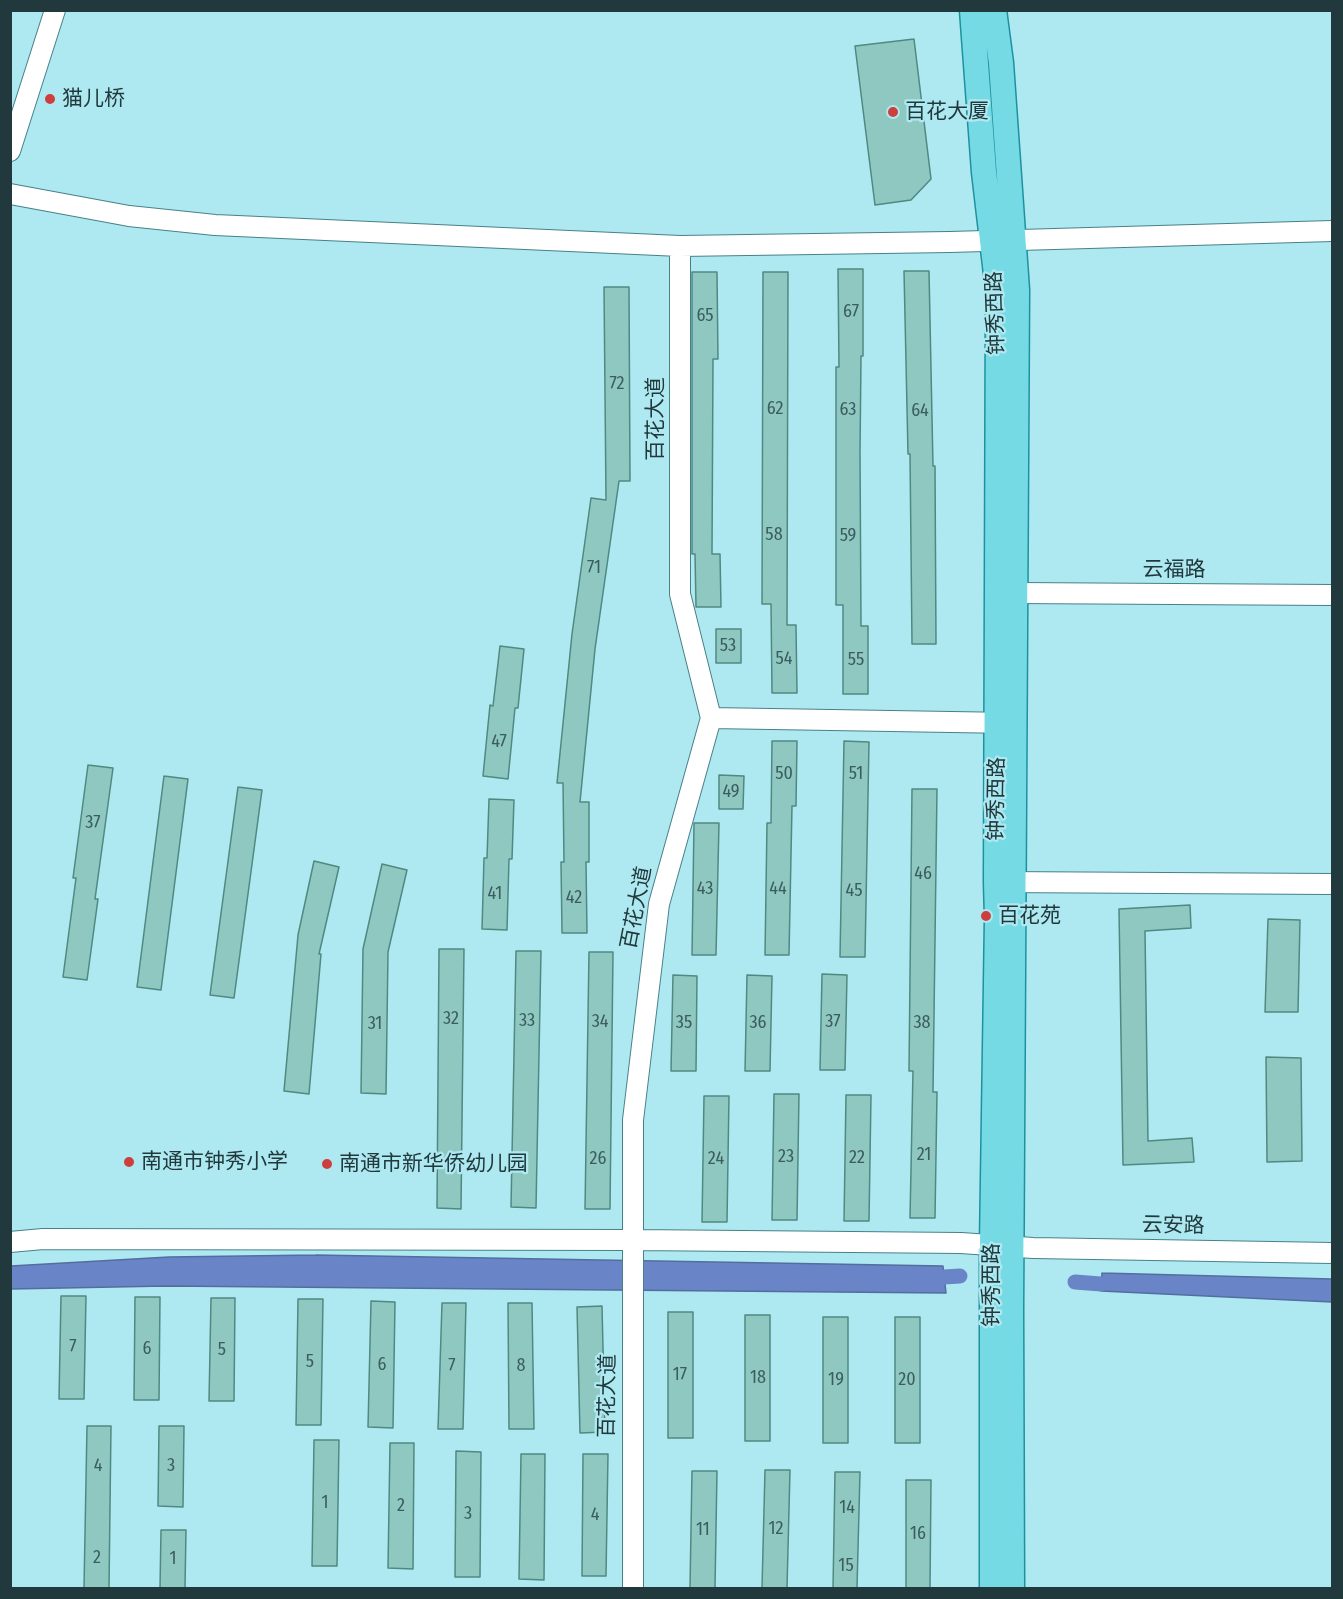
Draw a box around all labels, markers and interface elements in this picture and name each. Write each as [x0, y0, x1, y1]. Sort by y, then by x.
place label: 猫儿桥 [62, 86, 125, 112]
marker: 猫儿桥 [43, 92, 57, 106]
place label: 百花大厦 [905, 99, 989, 125]
marker: 百花大厦 [886, 105, 900, 119]
street label: 钟秀西路 [982, 271, 1010, 355]
house number: 67 [843, 301, 859, 323]
house number: 65 [696, 305, 714, 327]
house number: 72 [609, 373, 625, 395]
street label: 百花大道 [643, 377, 669, 461]
house number: 62 [767, 398, 783, 420]
house number: 63 [840, 399, 856, 421]
house number: 64 [911, 400, 929, 422]
house number: 58 [765, 524, 783, 546]
house number: 59 [840, 525, 856, 547]
house number: 71 [587, 557, 601, 579]
street label: 云福路 [1143, 557, 1205, 583]
house number: 53 [720, 635, 736, 657]
house number: 54 [776, 648, 792, 670]
house number: 55 [848, 649, 864, 671]
house number: 47 [491, 731, 507, 753]
street label: 钟秀西路 [984, 757, 1010, 841]
house number: 50 [775, 763, 793, 785]
house number: 51 [849, 763, 863, 785]
house number: 49 [722, 781, 740, 803]
house number: 37 [85, 812, 101, 834]
house number: 46 [914, 863, 932, 885]
street label: 百花大道 [617, 864, 657, 952]
house number: 43 [697, 878, 713, 900]
house number: 44 [769, 878, 787, 900]
house number: 45 [846, 880, 862, 902]
house number: 41 [488, 883, 502, 905]
house number: 42 [566, 887, 582, 909]
place label: 百花苑 [998, 903, 1061, 929]
marker: 百花苑 [979, 909, 993, 923]
house number: 32 [443, 1008, 459, 1030]
house number: 33 [519, 1010, 535, 1032]
house number: 34 [592, 1011, 608, 1033]
house number: 37 [825, 1011, 841, 1033]
house number: 35 [676, 1012, 692, 1034]
house number: 36 [749, 1012, 767, 1034]
house number: 38 [913, 1012, 931, 1034]
house number: 31 [368, 1013, 382, 1035]
house number: 21 [917, 1144, 931, 1166]
house number: 23 [778, 1146, 794, 1168]
house number: 22 [849, 1147, 865, 1169]
house number: 26 [590, 1148, 606, 1170]
house number: 24 [708, 1148, 724, 1170]
place label: 南通市钟秀小学 [141, 1149, 288, 1175]
place label: 南通市新华侨幼儿园 [339, 1151, 528, 1177]
marker: 南通市钟秀小学 [122, 1155, 136, 1169]
marker: 南通市新华侨幼儿园 [320, 1157, 334, 1171]
street label: 云安路 [1141, 1213, 1205, 1239]
street label: 钟秀西路 [979, 1243, 1005, 1327]
house number: 7 [69, 1336, 77, 1358]
house number: 6 [143, 1338, 151, 1360]
house number: 5 [218, 1339, 226, 1361]
house number: 5 [306, 1351, 314, 1373]
house number: 6 [378, 1354, 386, 1376]
street label: 百花大道 [595, 1354, 621, 1438]
house number: 7 [448, 1355, 456, 1377]
house number: 8 [517, 1355, 525, 1377]
house number: 17 [673, 1364, 687, 1386]
house number: 18 [750, 1367, 766, 1389]
house number: 19 [828, 1369, 844, 1391]
house number: 20 [898, 1369, 916, 1391]
house number: 4 [94, 1455, 102, 1477]
house number: 3 [167, 1455, 175, 1477]
house number: 1 [321, 1492, 329, 1514]
house number: 2 [397, 1495, 405, 1517]
house number: 14 [839, 1497, 855, 1519]
house number: 3 [464, 1503, 472, 1525]
house number: 4 [591, 1504, 599, 1526]
house number: 12 [769, 1518, 783, 1540]
house number: 11 [696, 1519, 710, 1541]
house number: 16 [910, 1523, 926, 1545]
house number: 2 [93, 1547, 101, 1569]
house number: 1 [169, 1548, 177, 1570]
house number: 15 [838, 1555, 854, 1577]

